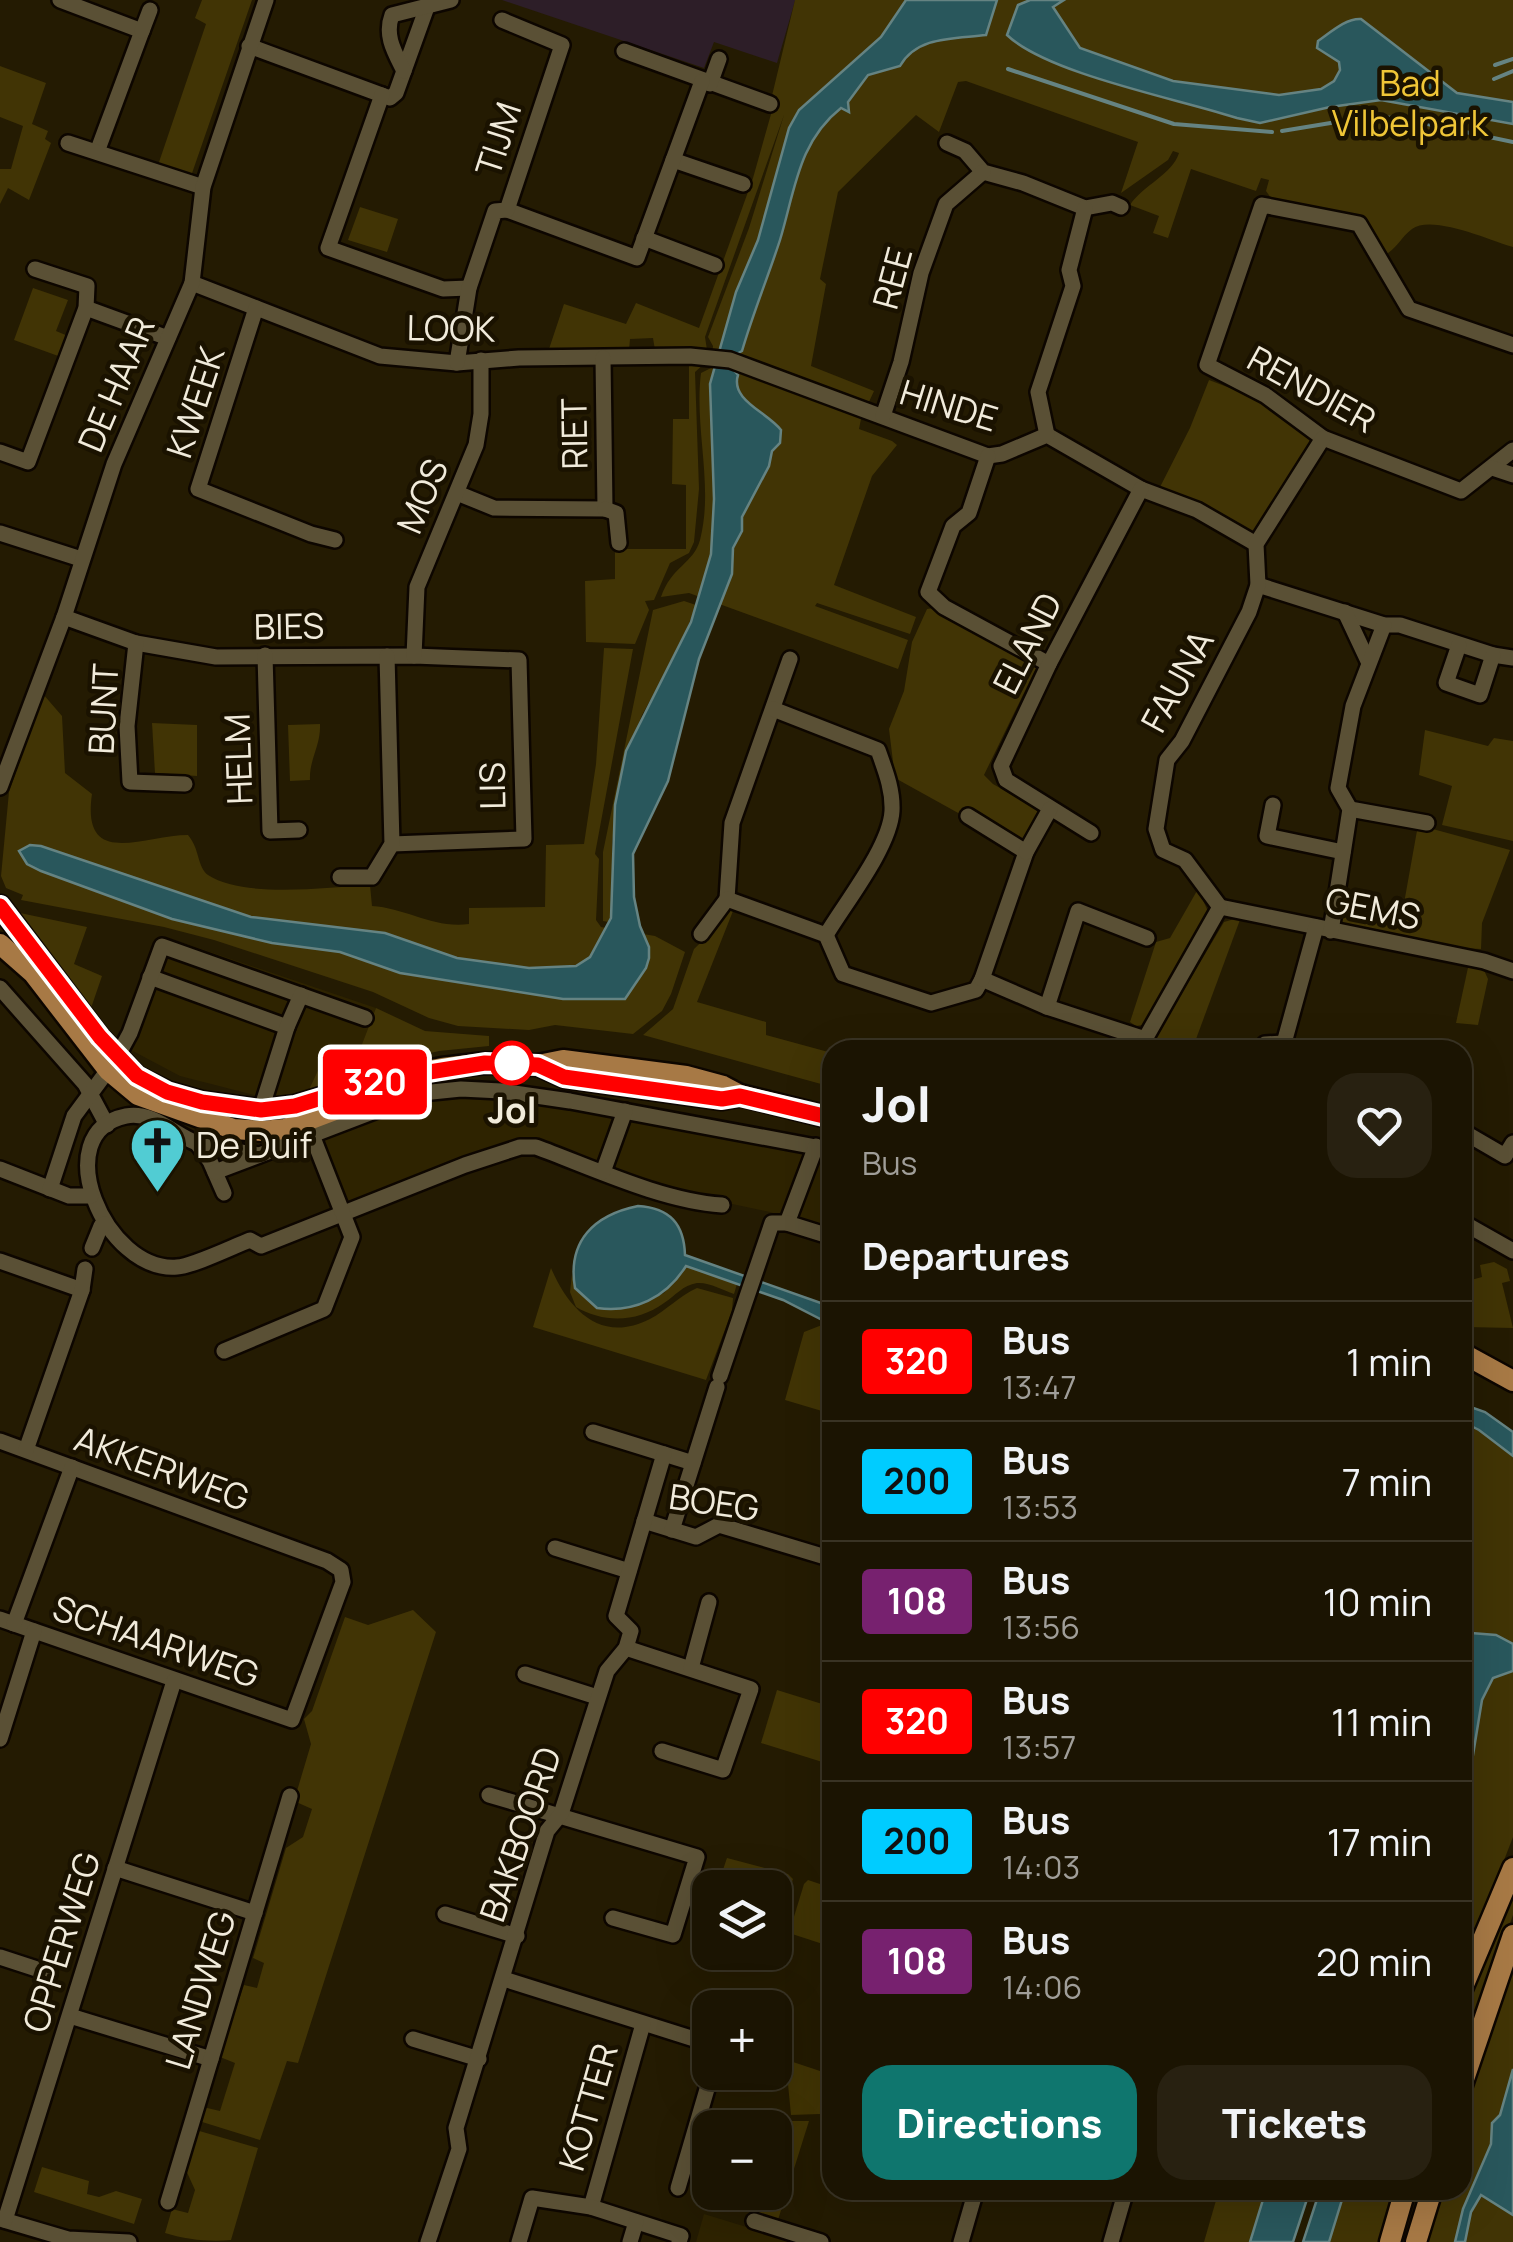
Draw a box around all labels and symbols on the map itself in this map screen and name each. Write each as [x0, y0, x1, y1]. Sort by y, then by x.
park label: Bad Vilbelpark [1332, 59, 1490, 147]
street label: TIJM [464, 96, 532, 182]
street label: REE [861, 242, 923, 314]
street label: LOOK [406, 303, 496, 353]
street label: DE HAAR [66, 309, 166, 459]
street label: RENDIER [1239, 334, 1385, 444]
street label: KWEEK [155, 340, 236, 464]
street label: HINDE [894, 367, 1004, 443]
street label: RIET [549, 398, 599, 470]
street label: MOS [385, 451, 459, 541]
street label: ELAND [981, 584, 1073, 702]
street label: BIES [253, 601, 325, 651]
street label: FAUNA [1129, 621, 1225, 741]
street label: BUNT [77, 662, 129, 756]
street label: HELM [212, 713, 264, 805]
street label: LIS [468, 762, 516, 810]
street label: GEMS [1321, 875, 1425, 941]
marker: Jol [491, 1042, 533, 1084]
line badge: 320 [318, 1050, 432, 1114]
place label: Jol [488, 1086, 536, 1134]
church icon: De Duif [127, 1115, 187, 1194]
place label: De Duif [196, 1121, 312, 1169]
street label: AKKERWEG [68, 1414, 256, 1522]
street label: BOEG [666, 1472, 762, 1532]
street label: SCHAARWEG [47, 1583, 265, 1699]
street label: BAKBOORD [468, 1740, 572, 1928]
street label: OPPERWEG [11, 1846, 111, 2038]
street label: LANDWEG [153, 1905, 247, 2075]
street label: KOTTER [547, 2038, 629, 2176]

